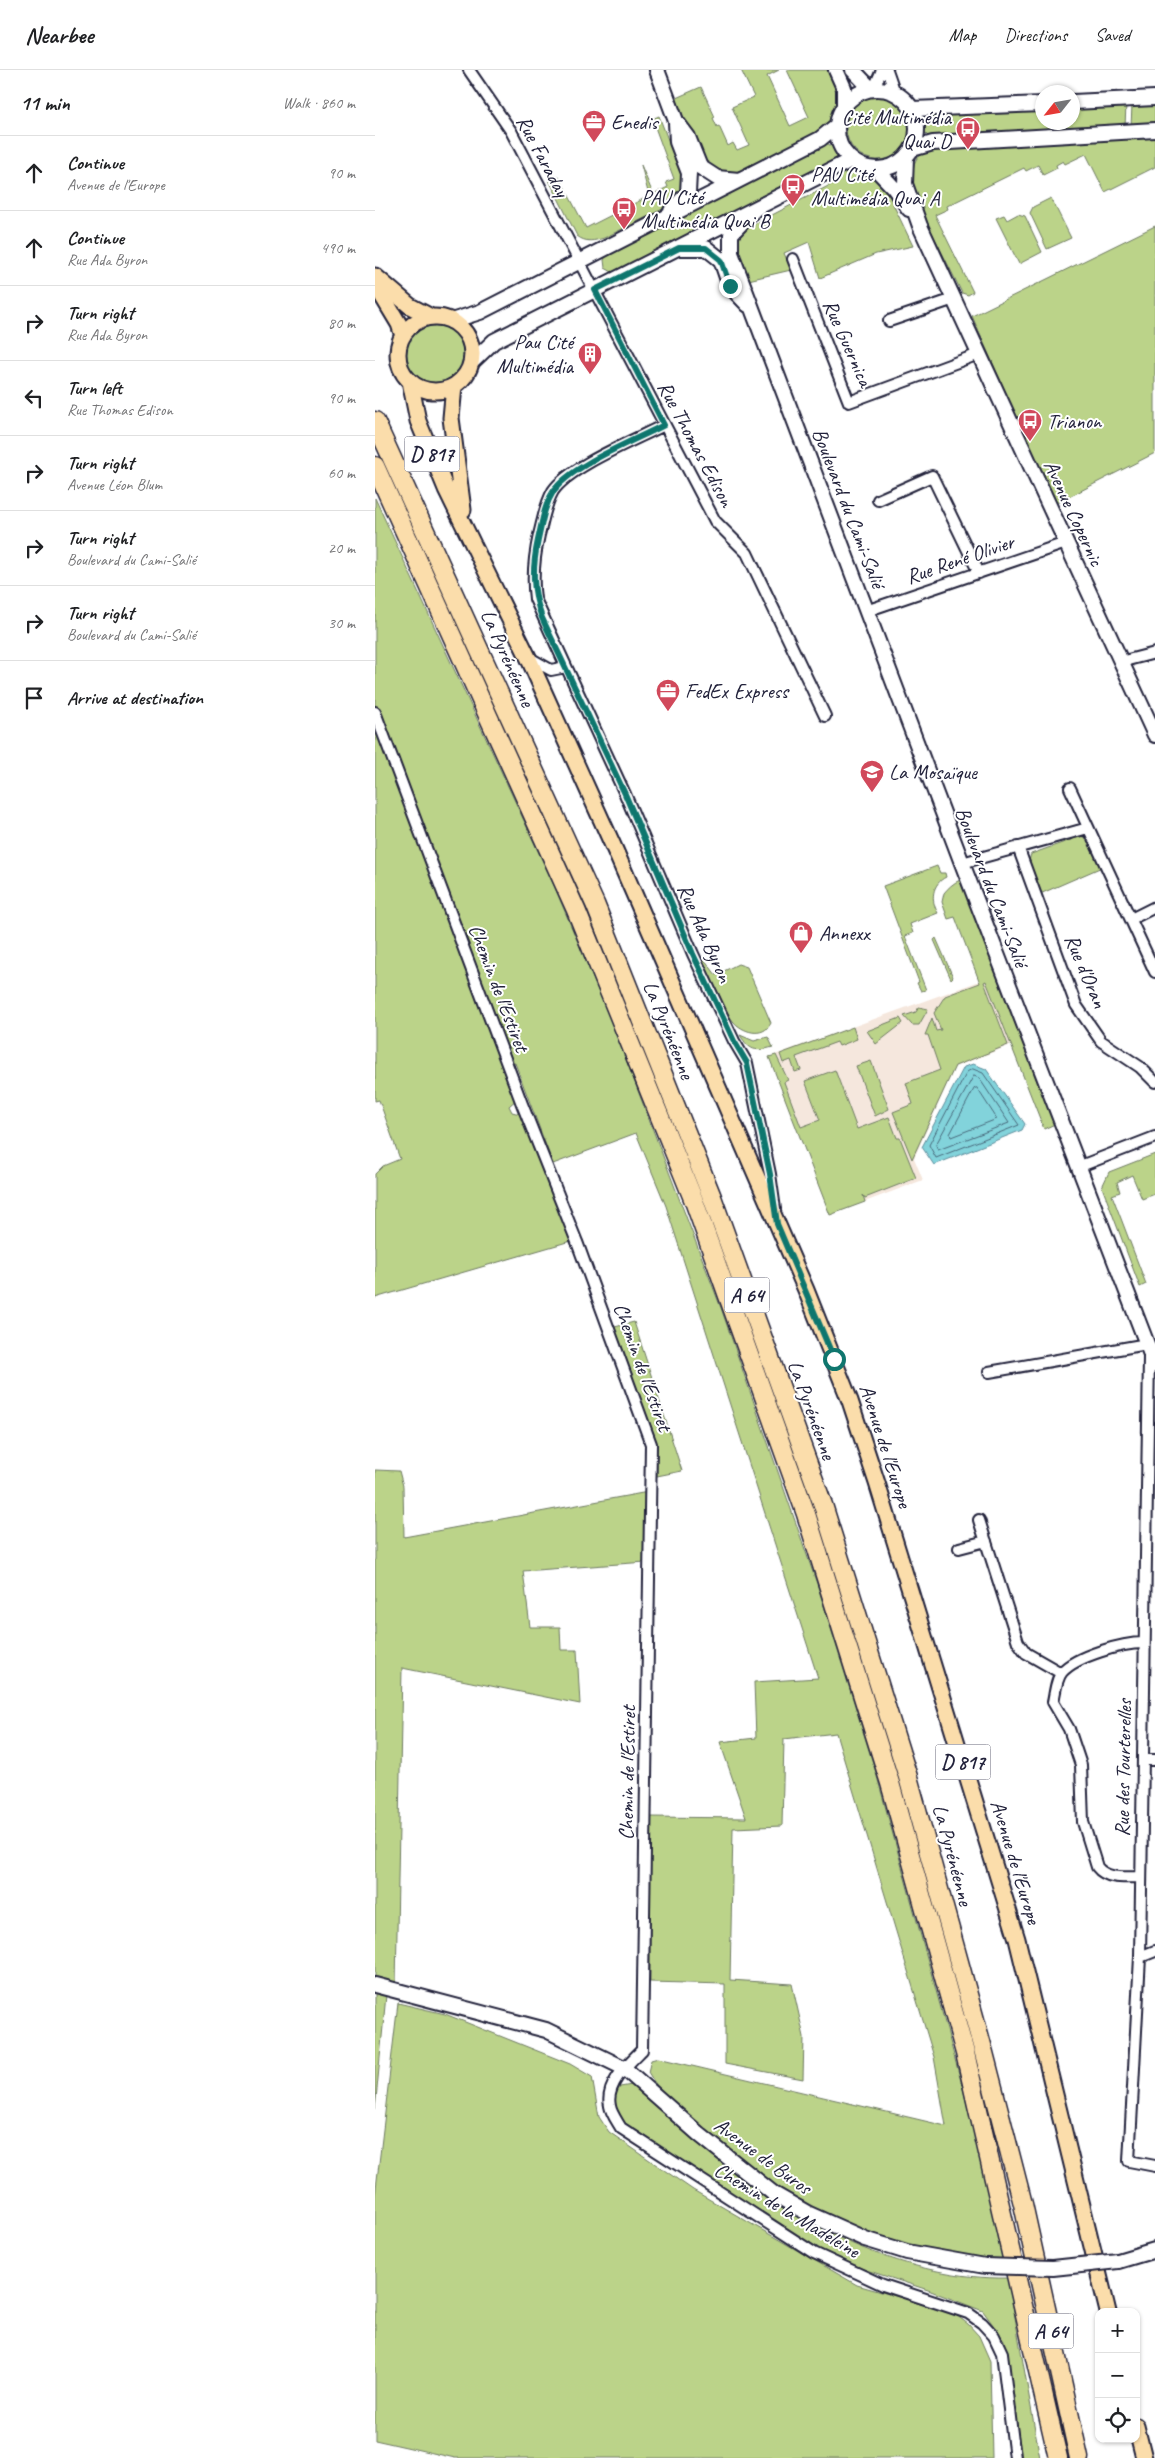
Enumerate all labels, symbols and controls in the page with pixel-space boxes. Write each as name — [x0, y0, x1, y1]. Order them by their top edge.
text: Nearbee — [25, 20, 93, 50]
text: Map — [949, 24, 976, 46]
text: Directions — [1004, 24, 1067, 46]
text: Saved — [1095, 24, 1130, 46]
north arrow — [1035, 85, 1080, 130]
text: 11 min — [20, 90, 70, 116]
text: Walk · 860 m — [283, 93, 355, 113]
place label: Cité Multimédia Quai D — [842, 104, 953, 154]
office icon: Enedis — [581, 109, 607, 143]
place label: Enedis — [611, 109, 660, 135]
street label: Rue Faraday — [511, 111, 576, 203]
bus stop icon: Cité Multimédia Quai D — [955, 116, 981, 150]
text: Continue — [67, 151, 124, 175]
icon: ahead — [20, 159, 48, 187]
place label: PAU Cité Multimédia Quai A — [811, 161, 941, 211]
text: 90 m — [328, 163, 355, 183]
bus stop icon: PAU Cité Multimédia Quai A — [780, 173, 806, 207]
text: Avenue de l'Europe — [67, 175, 165, 195]
place label: PAU Cité Multimédia Quai B — [641, 184, 772, 234]
bus stop icon: PAU Cité Multimédia Quai B — [611, 196, 637, 230]
text: Continue — [67, 226, 124, 250]
icon: ahead — [20, 234, 48, 262]
text: 490 m — [321, 238, 355, 258]
text: Rue Ada Byron — [67, 250, 147, 270]
route end — [719, 275, 742, 298]
street label: Rue Guernica — [817, 295, 880, 393]
text: Turn right — [67, 301, 134, 325]
icon: right — [20, 309, 48, 337]
text: 80 m — [328, 313, 355, 333]
text: Rue Ada Byron — [67, 325, 147, 345]
place label: Pau Cité Multimédia — [496, 329, 576, 379]
building icon: Pau Cité Multimédia — [577, 341, 603, 375]
text: Turn left — [67, 376, 122, 400]
street label: Rue Thomas Edison — [652, 377, 741, 513]
icon: left — [20, 384, 48, 412]
text: 90 m — [328, 388, 355, 408]
text: Rue Thomas Edison — [67, 400, 173, 420]
bus stop icon: Trianon — [1017, 408, 1043, 442]
place label: Trianon — [1047, 408, 1103, 434]
street label: Boulevard du Cami-Salié — [807, 424, 893, 595]
road number: D 817 — [405, 436, 459, 472]
text: Turn right — [67, 451, 134, 475]
street label: Avenue Copernic — [1038, 456, 1110, 571]
icon: right — [20, 459, 48, 487]
text: 60 m — [328, 463, 355, 483]
text: Avenue Léon Blum — [67, 475, 162, 495]
text: Turn right — [67, 526, 134, 550]
street label: Rue René Olivier — [903, 528, 1019, 590]
icon: right — [20, 534, 48, 562]
text: 20 m — [328, 538, 355, 558]
text: Boulevard du Cami-Salié — [67, 550, 196, 570]
text: Turn right — [67, 601, 134, 625]
street label: La Pyrénéenne — [475, 605, 541, 712]
icon: right — [20, 609, 48, 637]
text: 30 m — [328, 613, 355, 633]
text: Boulevard du Cami-Salié — [67, 625, 196, 645]
office icon: FedEx Express — [655, 678, 681, 712]
place label: FedEx Express — [685, 678, 790, 704]
icon: arrive — [20, 684, 48, 712]
text: Arrive at destination — [67, 686, 203, 710]
school or university icon: La Mosaïque — [859, 759, 885, 793]
place label: La Mosaïque — [889, 759, 978, 785]
street label: Boulevard du Cami-Salié — [950, 803, 1036, 974]
street label: Rue Ada Byron — [672, 880, 739, 987]
shop icon: Annexx — [788, 920, 814, 954]
place label: Annexx — [819, 920, 871, 946]
street label: Chemin de l'Estiret — [463, 921, 536, 1057]
street label: Rue d'Oran — [1059, 930, 1113, 1012]
street label: La Pyrénéenne — [638, 977, 701, 1084]
road number: A 64 — [725, 1278, 769, 1312]
street label: Chemin de l'Estiret — [608, 1299, 679, 1437]
route start — [823, 1348, 846, 1371]
street label: La Pyrénéenne — [782, 1357, 842, 1464]
street label: Avenue de l'Europe — [854, 1381, 919, 1512]
street label: Rue des Tourterelles — [1109, 1697, 1137, 1837]
street label: Chemin de l'Estiret — [613, 1704, 641, 1840]
road number: D 817 — [935, 1744, 991, 1780]
street label: Avenue de l'Europe — [985, 1797, 1048, 1928]
street label: La Pyrénéenne — [927, 1802, 979, 1909]
street label: Avenue de Buros — [709, 2112, 818, 2201]
street label: Chemin de la Madeleine — [710, 2156, 865, 2264]
map controls — [1095, 2308, 1140, 2443]
button: + — [1095, 2308, 1140, 2353]
road number: A 64 — [1029, 2314, 1073, 2348]
button: − — [1095, 2353, 1140, 2398]
button: locate — [1095, 2398, 1140, 2443]

